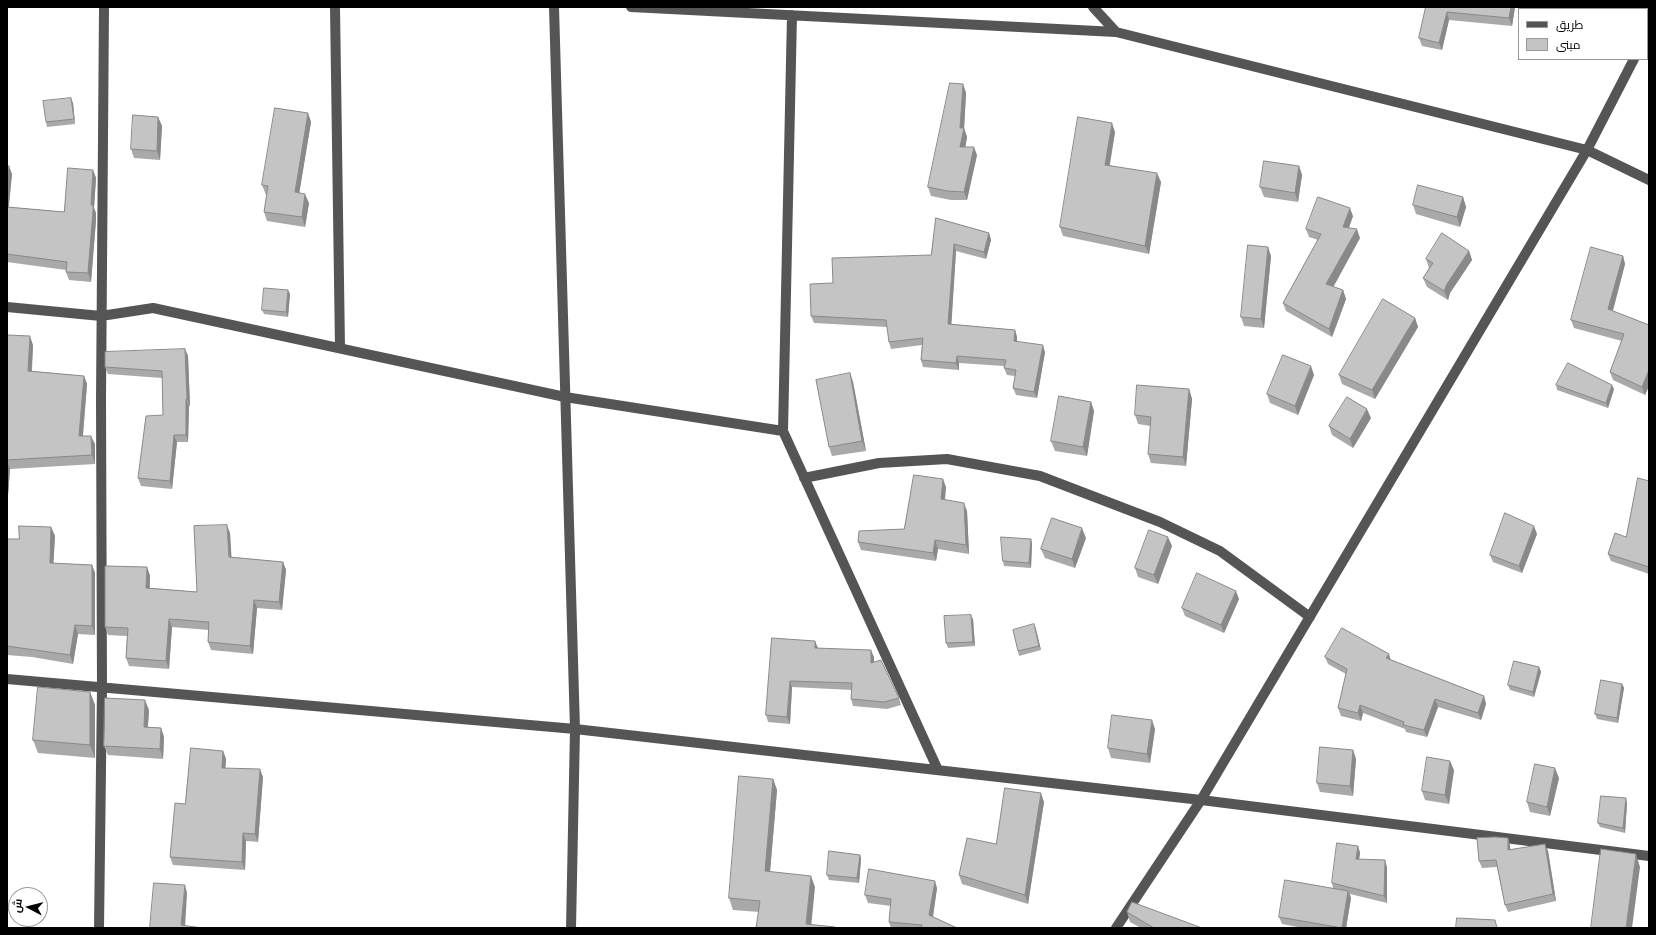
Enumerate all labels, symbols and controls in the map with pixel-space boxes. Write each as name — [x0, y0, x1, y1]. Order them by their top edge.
legend — [1518, 8, 1648, 60]
text: طريق — [1556, 17, 1583, 31]
text: مبنى — [1556, 37, 1581, 51]
north arrow — [8, 887, 48, 927]
text: ش — [9, 898, 24, 913]

